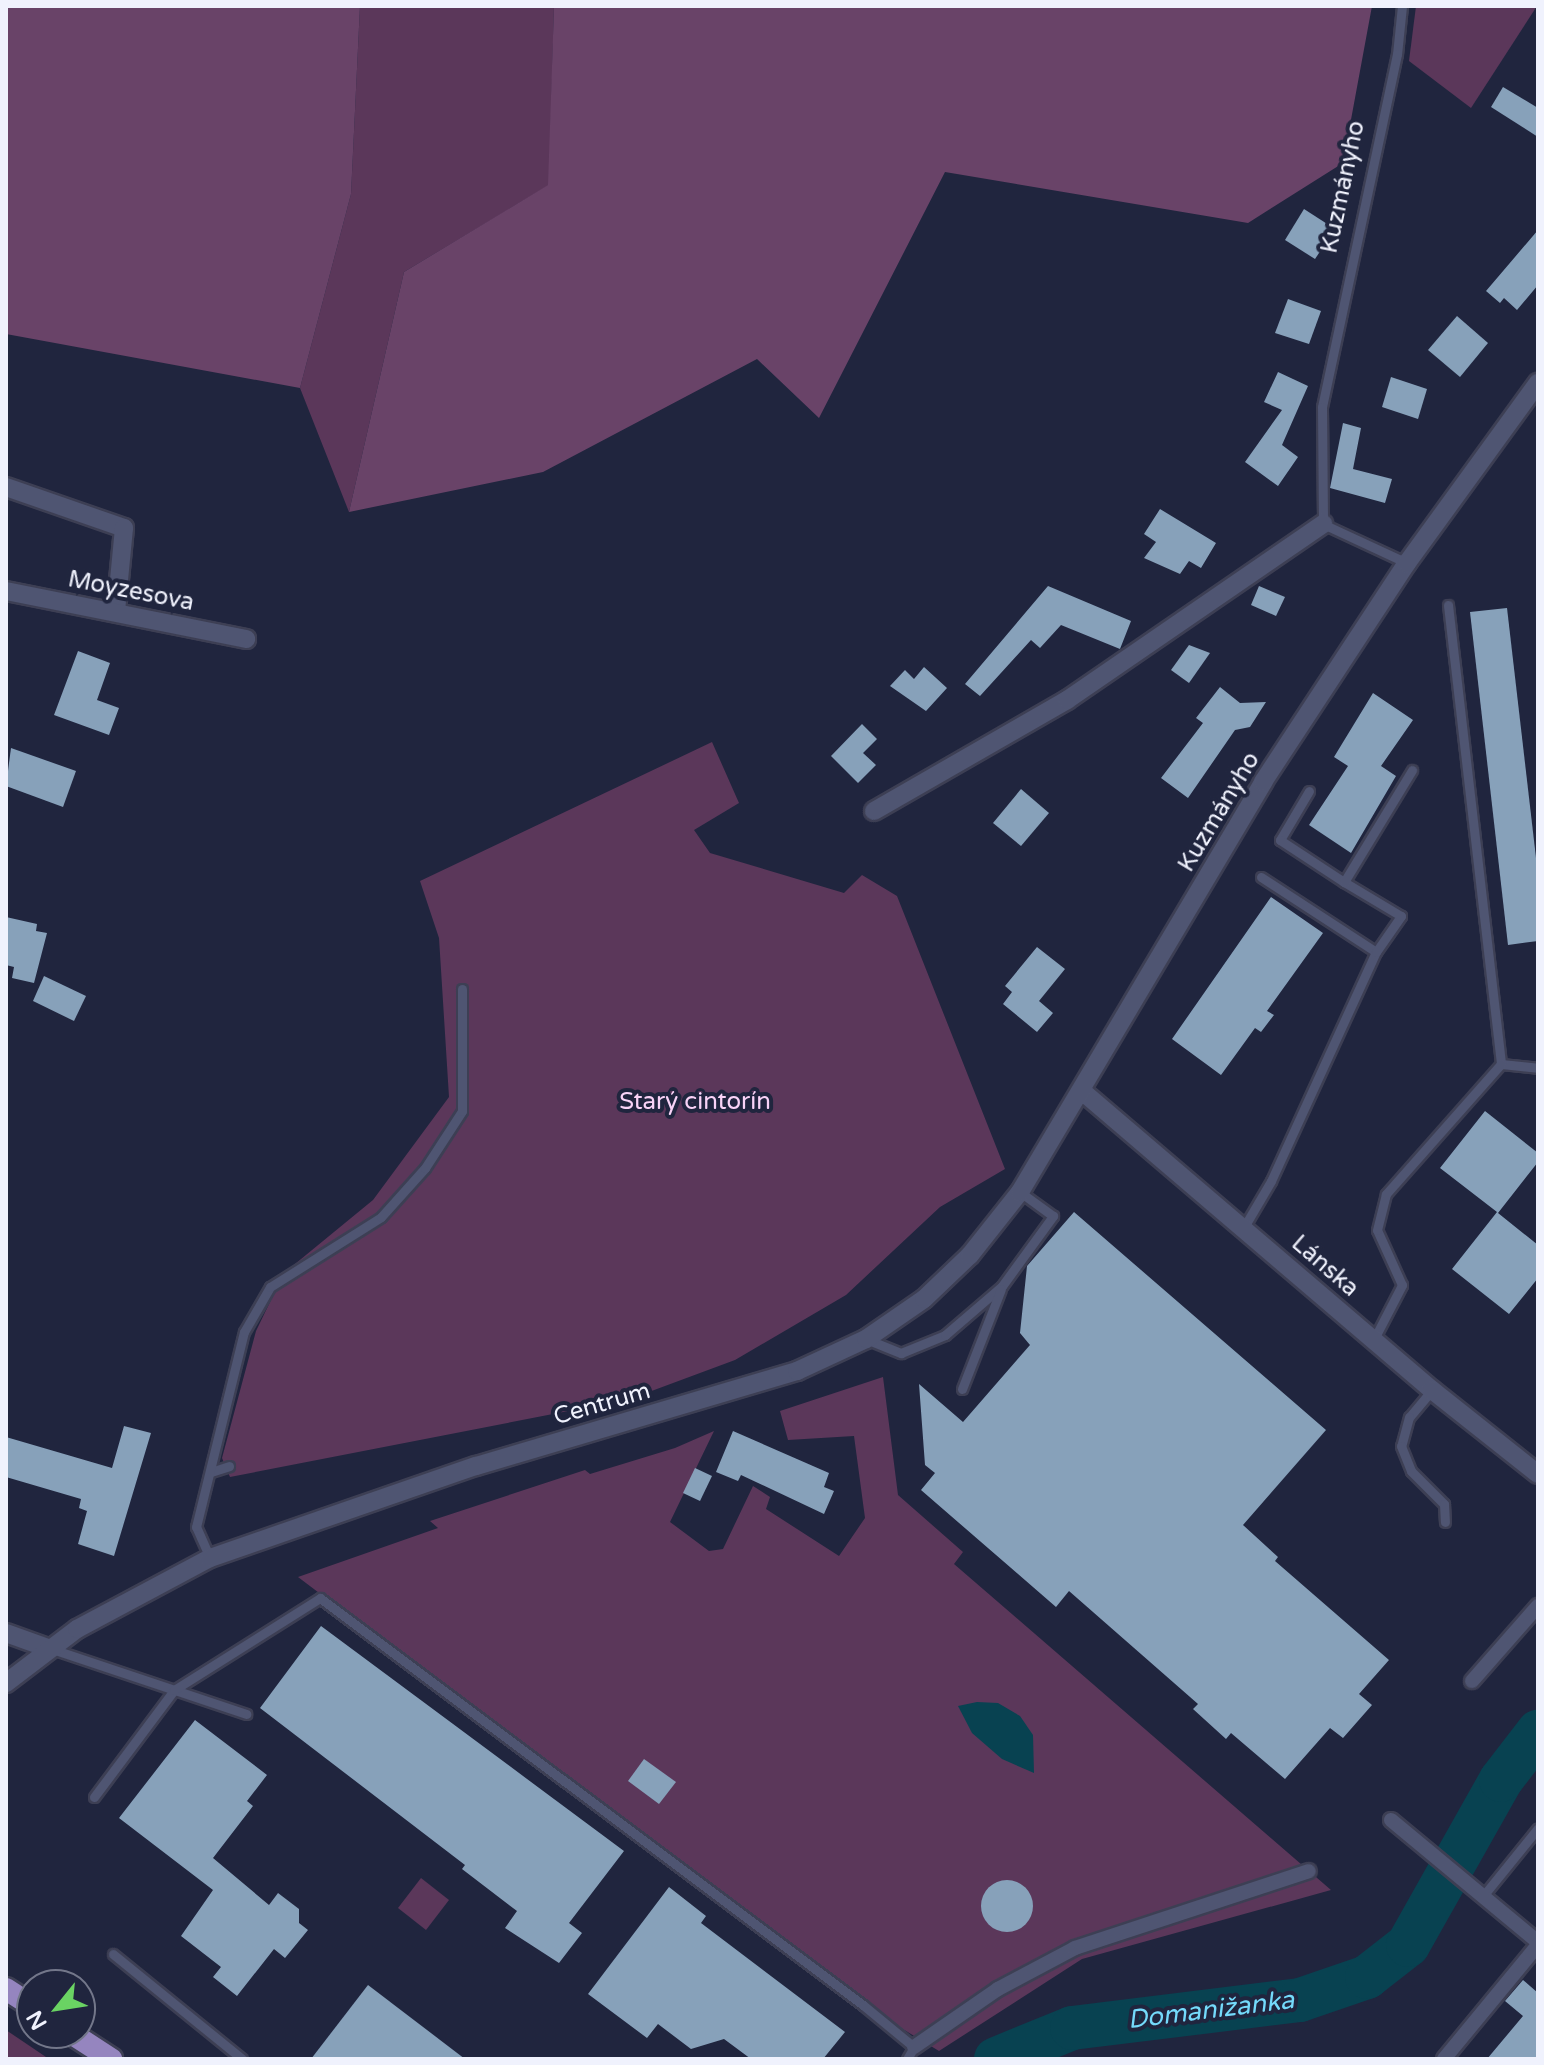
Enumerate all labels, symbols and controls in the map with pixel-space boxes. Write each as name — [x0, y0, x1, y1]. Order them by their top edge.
street label: Kuzmányho — [1315, 118, 1371, 256]
street label: Moyzesova — [66, 565, 196, 617]
street label: Kuzmányho — [1172, 747, 1266, 877]
park label: Starý cintorín — [619, 1088, 771, 1116]
street label: Lánska — [1285, 1229, 1365, 1303]
street label: Centrum — [550, 1376, 654, 1432]
north arrow — [16, 1969, 96, 2049]
water label: Domanižanka — [1126, 1984, 1296, 2036]
text: N — [21, 2006, 53, 2034]

